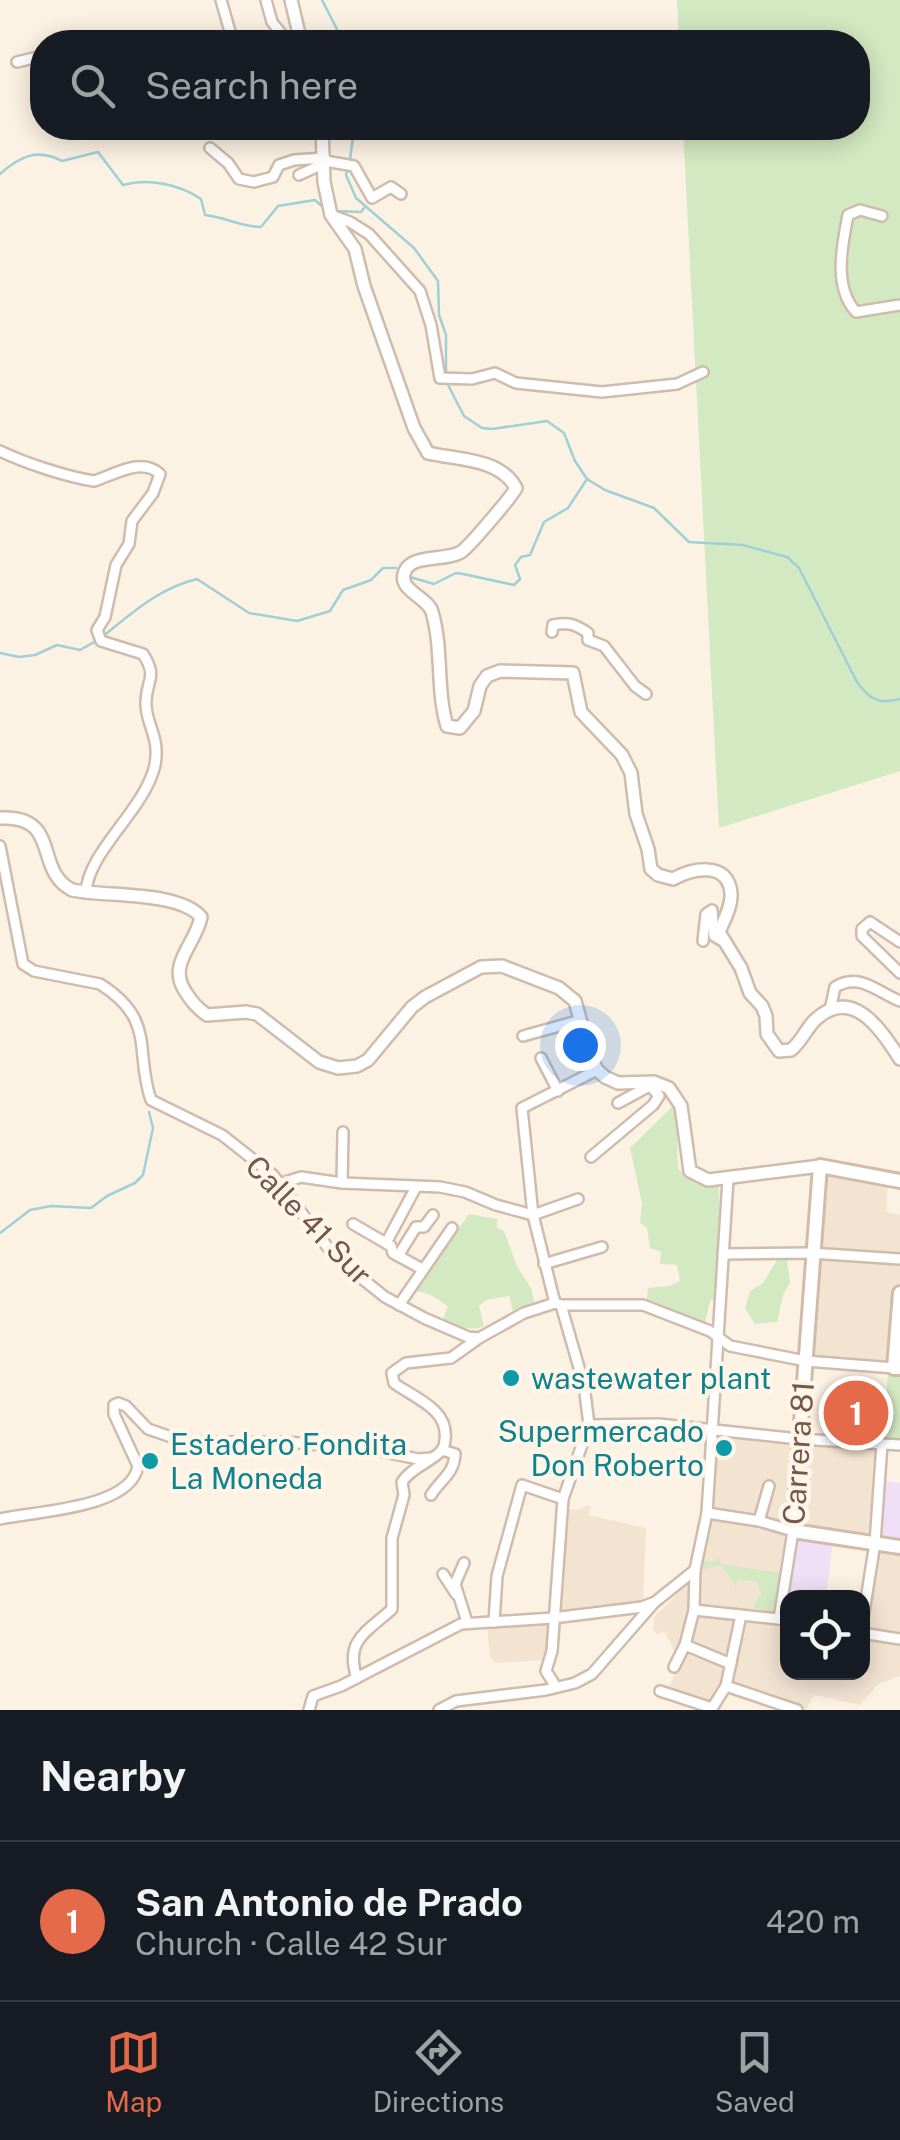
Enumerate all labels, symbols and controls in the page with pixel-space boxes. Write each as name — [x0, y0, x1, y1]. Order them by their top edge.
search box — [30, 30, 870, 140]
icon: search — [65, 58, 120, 113]
text: Search here — [145, 63, 358, 108]
your location — [555, 1020, 606, 1071]
street label: Calle 41 Sur — [238, 1148, 380, 1292]
place label: wastewater plant — [531, 1360, 771, 1396]
marker: wastewater plant — [500, 1367, 522, 1389]
pin: 1 — [824, 1376, 888, 1450]
street label: Carrera 81 — [775, 1380, 821, 1526]
place label: Supermercado Don Roberto — [498, 1413, 704, 1483]
place label: Estadero Fondita La Moneda — [170, 1426, 407, 1496]
marker: Supermercado Don Roberto — [713, 1437, 735, 1459]
marker: Estadero Fondita La Moneda — [139, 1450, 161, 1472]
map controls — [780, 1590, 870, 1680]
button: locate — [780, 1590, 870, 1680]
text: Nearby — [40, 1751, 186, 1800]
text: San Antonio de Prado — [135, 1880, 523, 1925]
text: 1 — [66, 1903, 79, 1940]
text: 420 m — [766, 1903, 860, 1940]
text: Church · Calle 42 Sur — [135, 1925, 448, 1962]
tab: Map — [105, 2025, 162, 2118]
tab: Directions — [373, 2025, 504, 2118]
tab: Saved — [715, 2025, 795, 2118]

